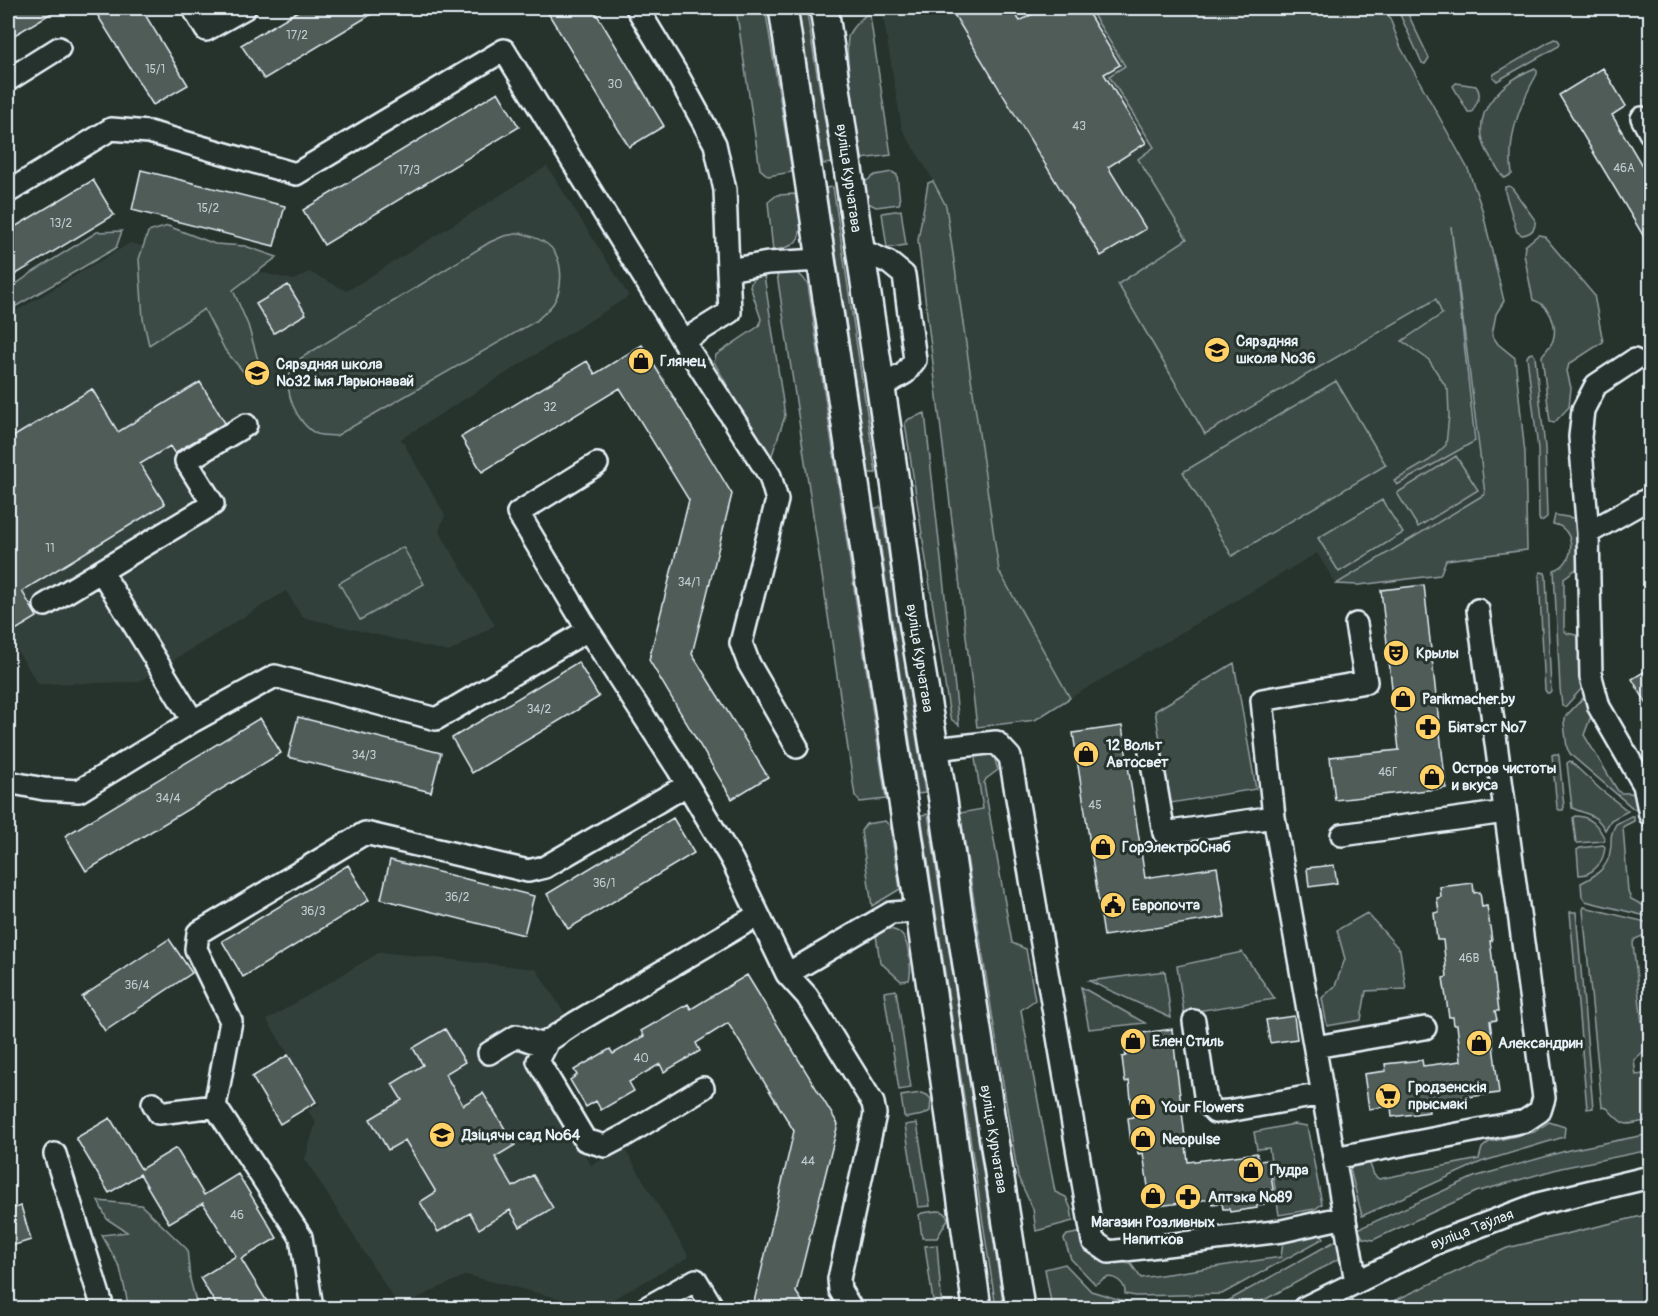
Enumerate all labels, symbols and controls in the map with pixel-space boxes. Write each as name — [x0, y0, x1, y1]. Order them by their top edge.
house number: 17/2 — [286, 28, 308, 43]
house number: 15/1 — [145, 62, 165, 77]
house number: 30 — [608, 77, 622, 92]
house number: 43 — [1072, 119, 1086, 134]
street label: вуліца Курчатава — [831, 123, 866, 234]
house number: 46А — [1613, 161, 1635, 176]
house number: 17/3 — [398, 163, 420, 178]
house number: 15/2 — [197, 201, 219, 216]
house number: 13/2 — [50, 216, 72, 231]
place label: Сярэдняя школа №36 — [1236, 332, 1316, 368]
school or university icon: Сярэдняя школа №36 — [1202, 335, 1232, 365]
shop icon: Глянец — [626, 346, 656, 376]
place label: Глянец — [660, 352, 707, 371]
place label: Сярэдняя школа №32 імя Ларыонавай — [276, 355, 414, 391]
school or university icon: Сярэдняя школа №32 імя Ларыонавай — [242, 358, 272, 388]
house number: 32 — [543, 400, 557, 415]
house number: 11 — [45, 541, 55, 556]
house number: 34/1 — [678, 575, 700, 590]
street label: вуліца Курчатава — [902, 603, 937, 714]
theatre icon: Крылы — [1381, 638, 1411, 668]
place label: Крылы — [1416, 644, 1459, 663]
shop icon: Parikmacher.by — [1388, 684, 1418, 714]
place label: Parikmacher.by — [1422, 690, 1515, 709]
house number: 34/2 — [527, 702, 552, 717]
pharmacy icon: Біятэст №7 — [1413, 712, 1443, 742]
place label: Біятэст №7 — [1448, 718, 1527, 737]
place label: 12 Вольт Автосвет — [1106, 736, 1169, 772]
shop icon: 12 Вольт Автосвет — [1071, 739, 1101, 769]
house number: 34/3 — [352, 748, 377, 763]
place label: Остров чистоты и вкуса — [1451, 759, 1557, 795]
shop icon: Остров чистоты и вкуса — [1417, 762, 1447, 792]
house number: 46Г — [1378, 765, 1398, 780]
house number: 34/4 — [156, 791, 180, 806]
house number: 45 — [1088, 798, 1102, 813]
shop icon: ГорЭлектроСнаб — [1088, 832, 1118, 862]
place label: ГорЭлектроСнаб — [1122, 838, 1231, 857]
house number: 36/1 — [593, 876, 615, 891]
house number: 36/2 — [445, 890, 470, 905]
public building icon: Европочта — [1098, 890, 1128, 920]
place label: Европочта — [1132, 896, 1200, 915]
house number: 36/3 — [301, 904, 326, 919]
house number: 46В — [1459, 951, 1480, 966]
house number: 36/4 — [125, 978, 150, 993]
shop icon: Елен Стиль — [1118, 1026, 1148, 1056]
shop icon: Александрин — [1464, 1028, 1494, 1058]
place label: Елен Стиль — [1152, 1032, 1224, 1051]
place label: Александрин — [1498, 1034, 1584, 1053]
house number: 40 — [633, 1051, 649, 1066]
place label: Гродзенскія прысмакі — [1408, 1078, 1487, 1114]
supermarket icon: Гродзенскія прысмакі — [1373, 1081, 1403, 1111]
street label: вуліца Курчатава — [976, 1084, 1011, 1195]
shop icon: Your Flowers — [1128, 1092, 1158, 1122]
place label: Your Flowers — [1161, 1098, 1244, 1117]
school or university icon: Дзіцячы сад №64 — [427, 1120, 457, 1150]
shop icon: Neopulse — [1128, 1124, 1158, 1154]
place label: Дзіцячы сад №64 — [461, 1126, 581, 1145]
place label: Neopulse — [1162, 1130, 1221, 1149]
house number: 44 — [801, 1154, 815, 1169]
shop icon: Пудра — [1236, 1155, 1266, 1185]
place label: Пудра — [1270, 1161, 1308, 1180]
shop icon: Магазин Розливных Напитков — [1138, 1181, 1168, 1211]
pharmacy icon: Аптэка №89 — [1173, 1182, 1203, 1212]
place label: Аптэка №89 — [1208, 1188, 1293, 1207]
street label: вуліца Таўлая — [1428, 1205, 1517, 1254]
house number: 46 — [230, 1208, 244, 1223]
place label: Магазин Розливных Напитков — [1091, 1213, 1215, 1249]

